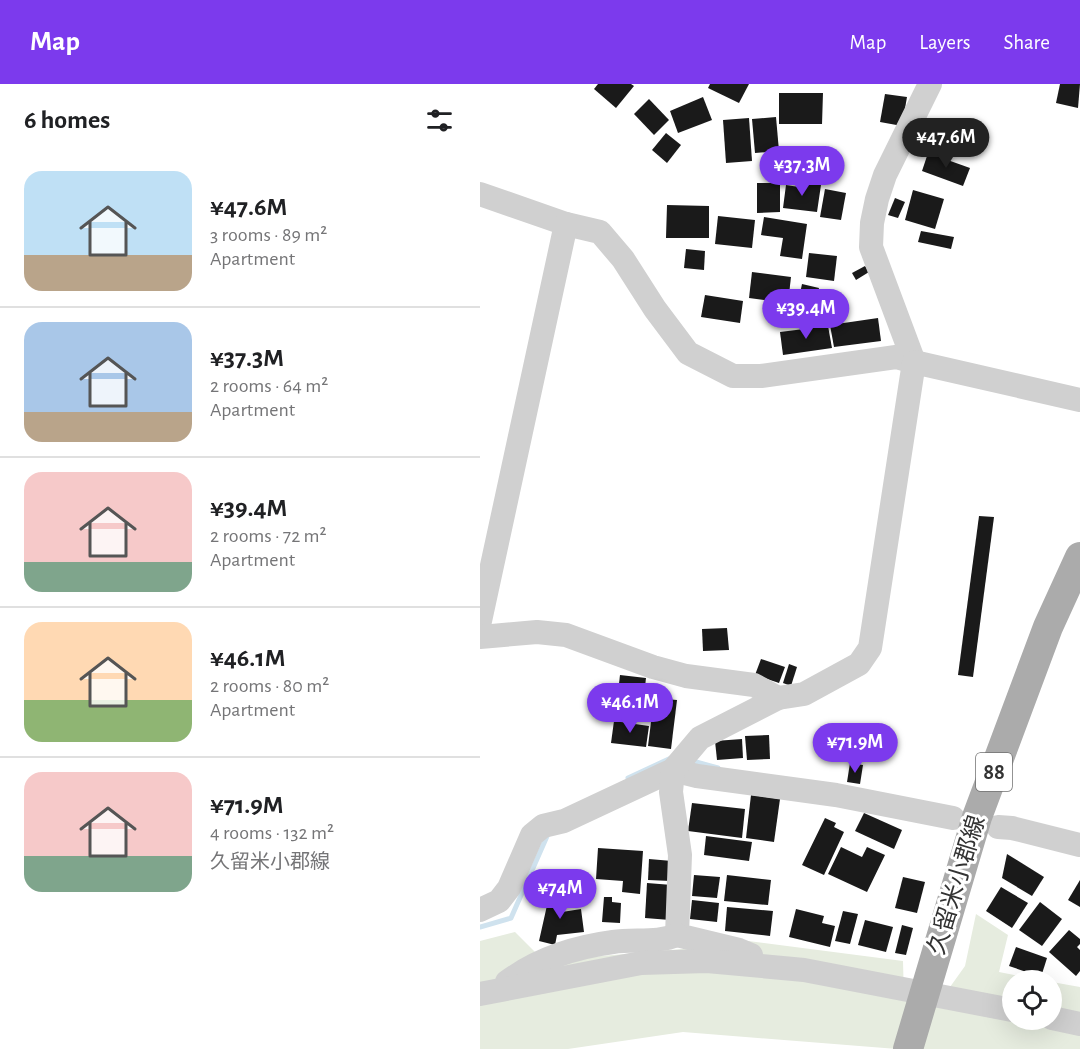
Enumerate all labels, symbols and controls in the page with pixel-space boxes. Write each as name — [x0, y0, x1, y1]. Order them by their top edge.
text: Map — [30, 28, 80, 56]
text: Map — [850, 32, 886, 53]
text: Layers — [919, 32, 970, 53]
text: Share — [1003, 32, 1050, 53]
icon: filters — [423, 104, 456, 137]
text: 6 homes — [24, 107, 110, 133]
pin: ¥47.6M — [897, 118, 995, 169]
text: ¥47.6M — [916, 127, 976, 147]
pin: ¥37.3M — [753, 146, 851, 197]
text: ¥37.3M — [774, 155, 830, 175]
text: ¥47.6M — [210, 194, 287, 220]
icon: home — [72, 195, 144, 267]
text: 3 rooms · 89 m² — [210, 225, 327, 245]
text: Apartment — [210, 249, 295, 269]
pin: ¥39.4M — [757, 289, 855, 340]
text: ¥39.4M — [776, 298, 836, 318]
text: ¥37.3M — [210, 345, 284, 371]
icon: home — [72, 346, 144, 418]
text: 2 rooms · 64 m² — [210, 376, 328, 396]
text: Apartment — [210, 400, 295, 420]
text: ¥39.4M — [210, 495, 287, 521]
icon: home — [72, 496, 144, 568]
text: 2 rooms · 72 m² — [210, 526, 327, 546]
text: Apartment — [210, 550, 295, 570]
text: ¥46.1M — [210, 645, 285, 671]
icon: home — [72, 646, 144, 718]
text: 2 rooms · 80 m² — [210, 676, 329, 696]
pin: ¥46.1M — [581, 683, 679, 734]
text: ¥46.1M — [601, 692, 659, 712]
text: Apartment — [210, 700, 295, 720]
pin: ¥71.9M — [806, 723, 904, 774]
text: ¥71.9M — [827, 732, 883, 752]
road number: 88 — [976, 753, 1012, 791]
text: ¥71.9M — [210, 792, 284, 818]
icon: home — [72, 796, 144, 868]
street label: 久留米小郡線 — [923, 812, 990, 957]
text: 4 rooms · 132 m² — [210, 823, 334, 843]
text: 久留米小郡線 — [210, 852, 330, 872]
pin: ¥74M — [524, 869, 596, 920]
text: ¥74M — [537, 878, 583, 898]
map controls — [1002, 970, 1062, 1030]
button: locate — [1002, 970, 1062, 1030]

